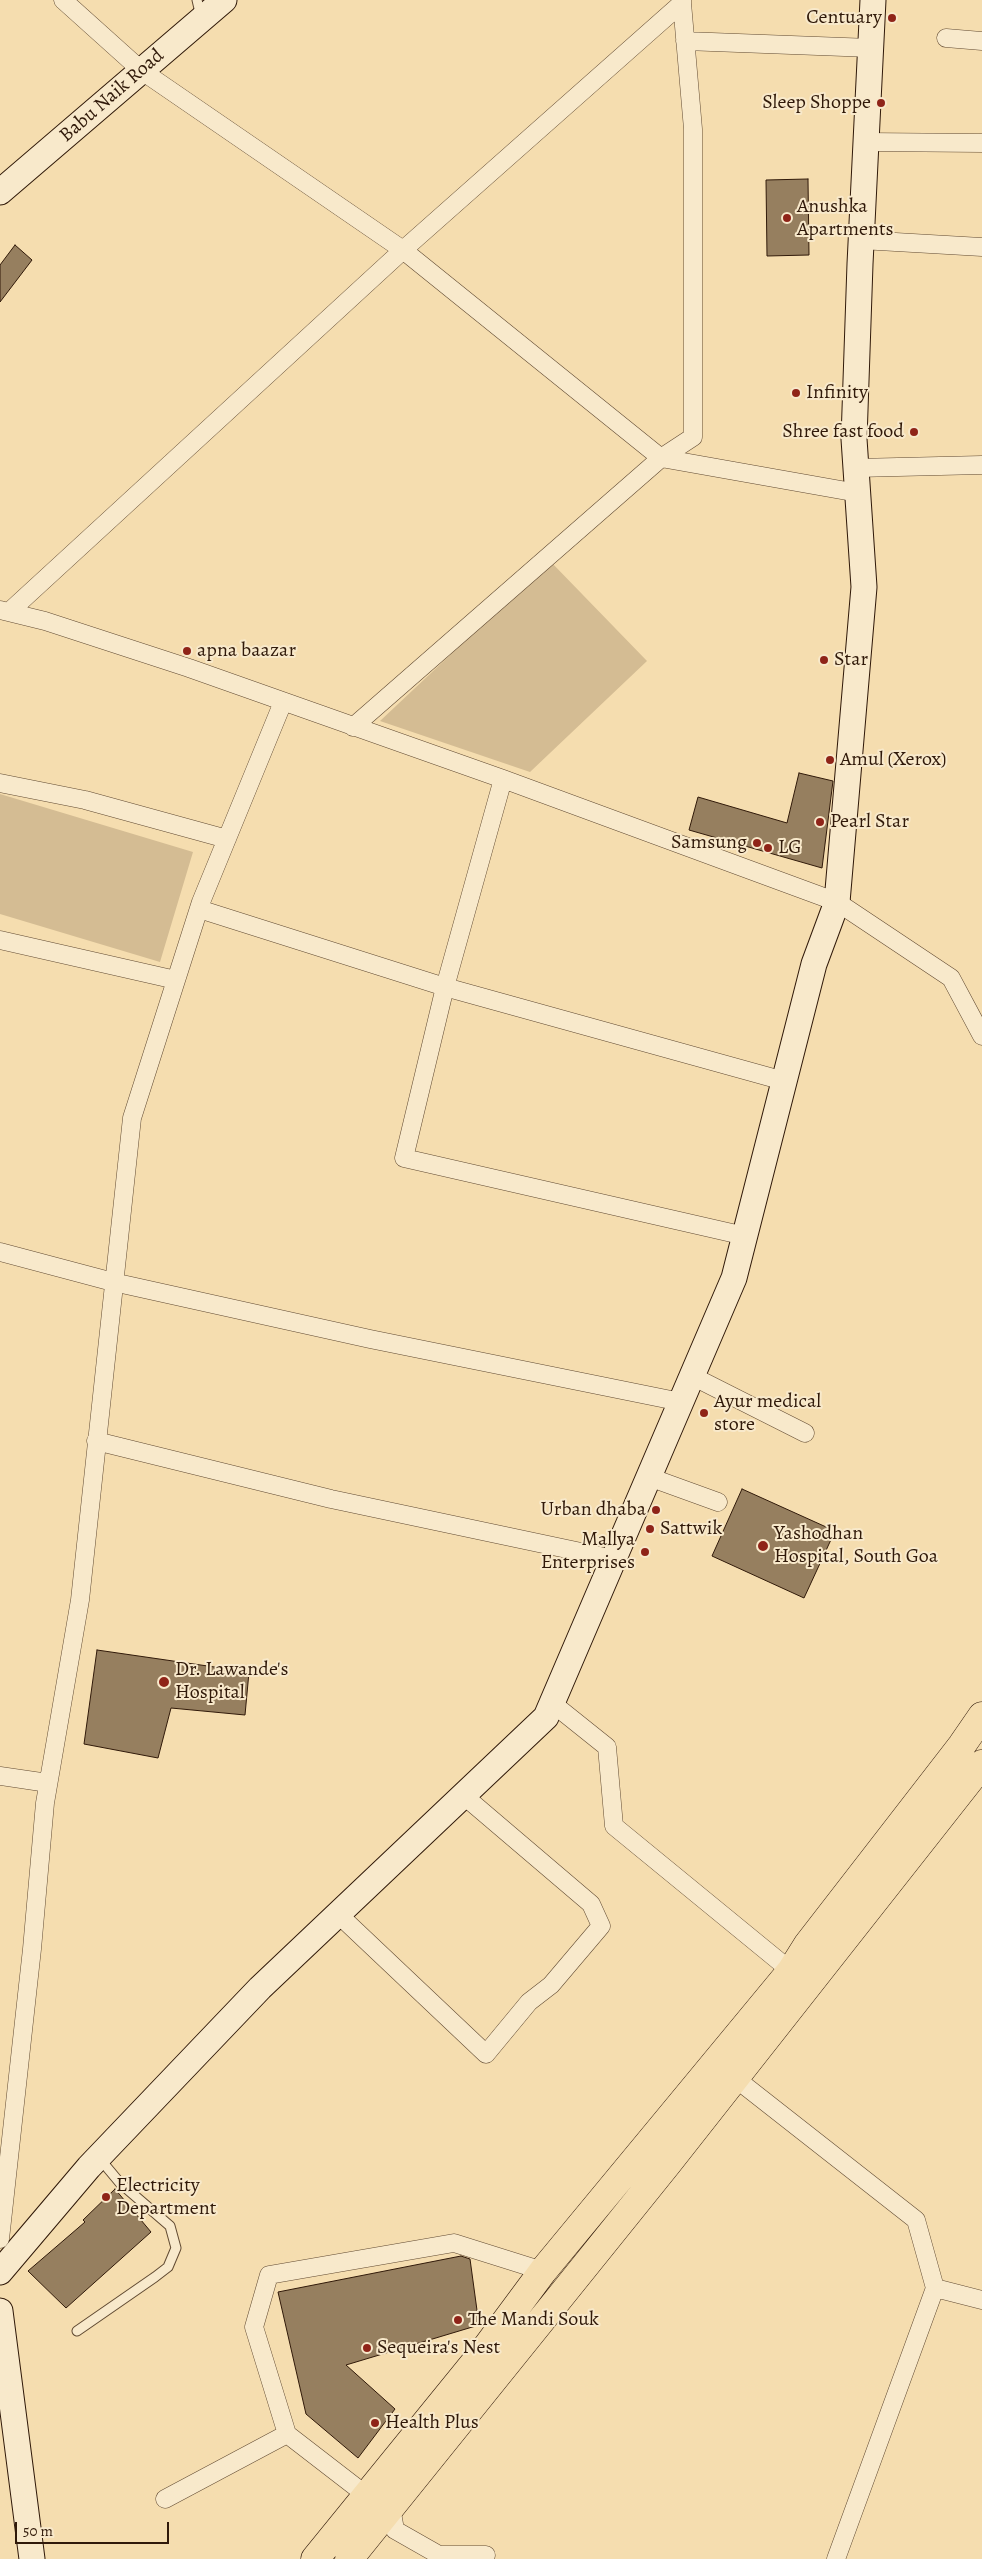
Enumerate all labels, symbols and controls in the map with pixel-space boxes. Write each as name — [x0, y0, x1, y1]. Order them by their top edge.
place label: Centuary — [806, 6, 882, 30]
marker: Centuary — [886, 12, 898, 24]
street label: Babu Naik Road — [55, 44, 169, 148]
place label: Sleep Shoppe — [762, 91, 871, 115]
marker: Sleep Shoppe — [875, 97, 887, 109]
place label: Anushka Apartments — [797, 195, 894, 242]
marker: Anushka Apartments — [781, 212, 793, 224]
place label: Infinity — [806, 381, 868, 405]
marker: Infinity — [790, 387, 802, 399]
place label: Shree fast food — [782, 420, 904, 444]
marker: Shree fast food — [908, 426, 920, 438]
place label: apna baazar — [197, 639, 296, 663]
marker: apna baazar — [181, 645, 193, 657]
place label: Star — [834, 648, 868, 672]
marker: Star — [818, 654, 830, 666]
place label: Amul (Xerox) — [840, 748, 947, 772]
marker: Amul (Xerox) — [824, 754, 836, 766]
place label: Pearl Star — [830, 810, 909, 834]
marker: Pearl Star — [814, 816, 826, 828]
place label: Samsung — [671, 831, 747, 855]
place label: LG — [778, 836, 801, 860]
marker: Samsung — [751, 837, 763, 849]
marker: LG — [762, 842, 774, 854]
place label: Ayur medical store — [714, 1390, 821, 1437]
marker: Ayur medical store — [698, 1407, 710, 1419]
place label: Urban dhaba — [541, 1498, 646, 1522]
marker: Urban dhaba — [650, 1504, 662, 1516]
place label: Sattwik — [660, 1517, 722, 1541]
place label: Yashodhan Hospital, South Goa — [774, 1522, 938, 1569]
marker: Sattwik — [644, 1523, 656, 1535]
place label: Mallya Enterprises — [541, 1528, 635, 1575]
marker: Yashodhan Hospital, South Goa — [756, 1539, 770, 1553]
marker: Mallya Enterprises — [639, 1546, 651, 1558]
place label: Dr. Lawande's Hospital — [175, 1658, 289, 1705]
marker: Dr. Lawande's Hospital — [157, 1675, 171, 1689]
place label: Electricity Department — [116, 2174, 216, 2221]
marker: Electricity Department — [100, 2191, 112, 2203]
place label: The Mandi Souk — [468, 2308, 599, 2332]
marker: The Mandi Souk — [452, 2314, 464, 2326]
place label: Sequeira's Nest — [377, 2336, 500, 2360]
marker: Sequeira's Nest — [361, 2342, 373, 2354]
place label: Health Plus — [385, 2411, 479, 2435]
marker: Health Plus — [369, 2417, 381, 2429]
scale bar — [18, 2512, 171, 2544]
text: 50 m — [23, 2521, 53, 2541]

